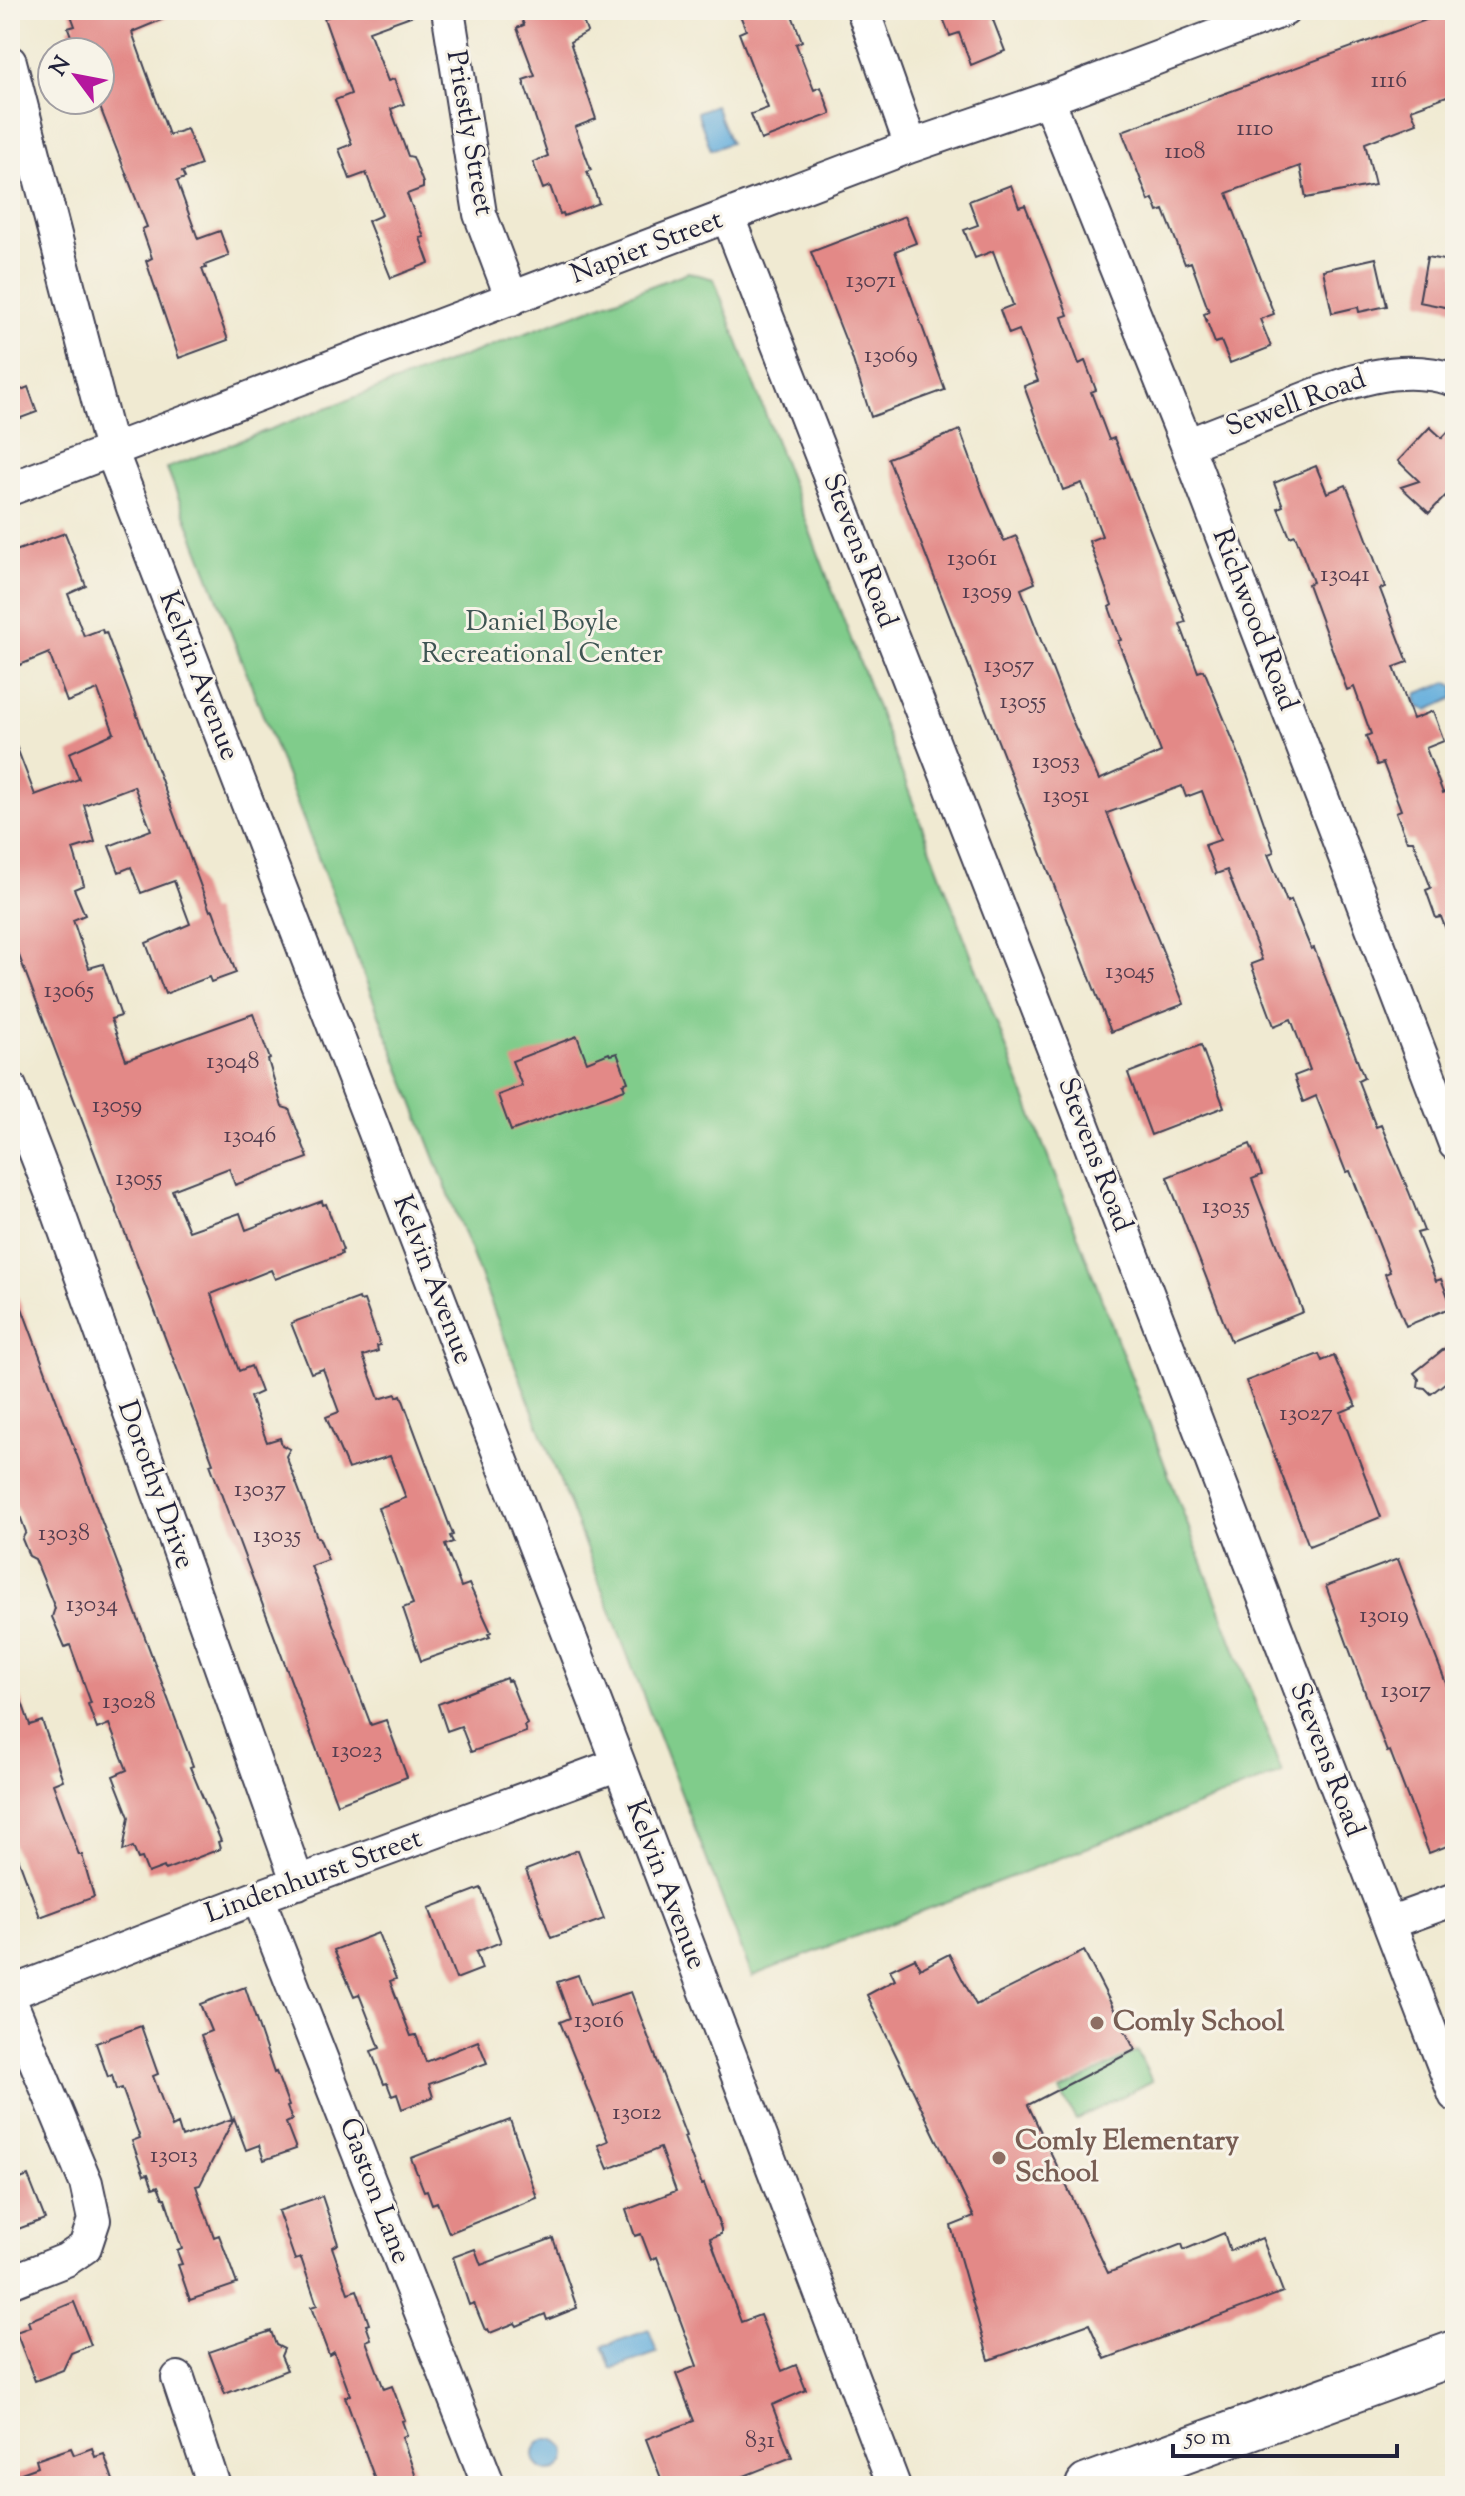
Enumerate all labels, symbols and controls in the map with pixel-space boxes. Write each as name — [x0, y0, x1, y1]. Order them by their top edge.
north arrow — [36, 36, 116, 116]
street label: Priestly Street — [435, 47, 503, 219]
text: N — [43, 51, 80, 83]
house number: 1116 — [1371, 64, 1407, 98]
house number: 1110 — [1237, 112, 1273, 146]
house number: 1108 — [1165, 135, 1205, 169]
street label: Napier Street — [565, 201, 729, 295]
house number: 13071 — [846, 264, 896, 298]
house number: 13069 — [864, 339, 918, 373]
street label: Sewell Road — [1220, 360, 1372, 448]
street label: Stevens Road — [811, 468, 907, 634]
street label: Richwood Road — [1201, 523, 1307, 717]
house number: 13061 — [947, 542, 997, 576]
house number: 13041 — [1320, 558, 1370, 592]
house number: 13059 — [962, 575, 1012, 609]
street label: Kelvin Avenue — [147, 586, 249, 766]
park label: Daniel Boyle Recreational Center — [421, 603, 663, 675]
house number: 13057 — [984, 649, 1034, 683]
house number: 13055 — [1000, 685, 1046, 719]
house number: 13053 — [1032, 745, 1080, 779]
house number: 13051 — [1043, 779, 1089, 813]
house number: 13045 — [1105, 955, 1155, 989]
house number: 13065 — [44, 974, 94, 1008]
house number: 13048 — [206, 1045, 260, 1079]
street label: Stevens Road — [1046, 1072, 1142, 1238]
house number: 13059 — [92, 1089, 142, 1123]
house number: 13046 — [224, 1119, 276, 1153]
house number: 13055 — [116, 1162, 162, 1196]
street label: Kelvin Avenue — [381, 1190, 483, 1370]
house number: 13035 — [1202, 1190, 1250, 1224]
street label: Dorothy Drive — [106, 1395, 204, 1575]
house number: 13027 — [1279, 1397, 1333, 1431]
house number: 13037 — [234, 1473, 286, 1507]
house number: 13038 — [38, 1517, 90, 1551]
house number: 13035 — [253, 1519, 301, 1553]
house number: 13034 — [66, 1588, 118, 1622]
house number: 13019 — [1359, 1599, 1409, 1633]
house number: 13017 — [1381, 1674, 1431, 1708]
street label: Stevens Road — [1278, 1677, 1374, 1843]
house number: 13028 — [102, 1685, 156, 1719]
house number: 13023 — [331, 1734, 383, 1768]
street label: Kelvin Avenue — [614, 1795, 716, 1975]
street label: Lindenhurst Street — [200, 1819, 428, 1935]
place label: Comly School — [1113, 2003, 1285, 2043]
house number: 13016 — [574, 2004, 624, 2038]
marker: Comly School — [1088, 2014, 1106, 2032]
house number: 13012 — [612, 2096, 662, 2130]
street label: Gaston Lane — [328, 2112, 420, 2270]
place label: Comly Elementary School — [1015, 2122, 1239, 2194]
house number: 13013 — [150, 2139, 198, 2173]
marker: Comly Elementary School — [990, 2149, 1008, 2167]
scale bar — [1173, 2408, 1397, 2458]
text: 50 m — [1183, 2421, 1231, 2455]
house number: 831 — [745, 2424, 775, 2458]

